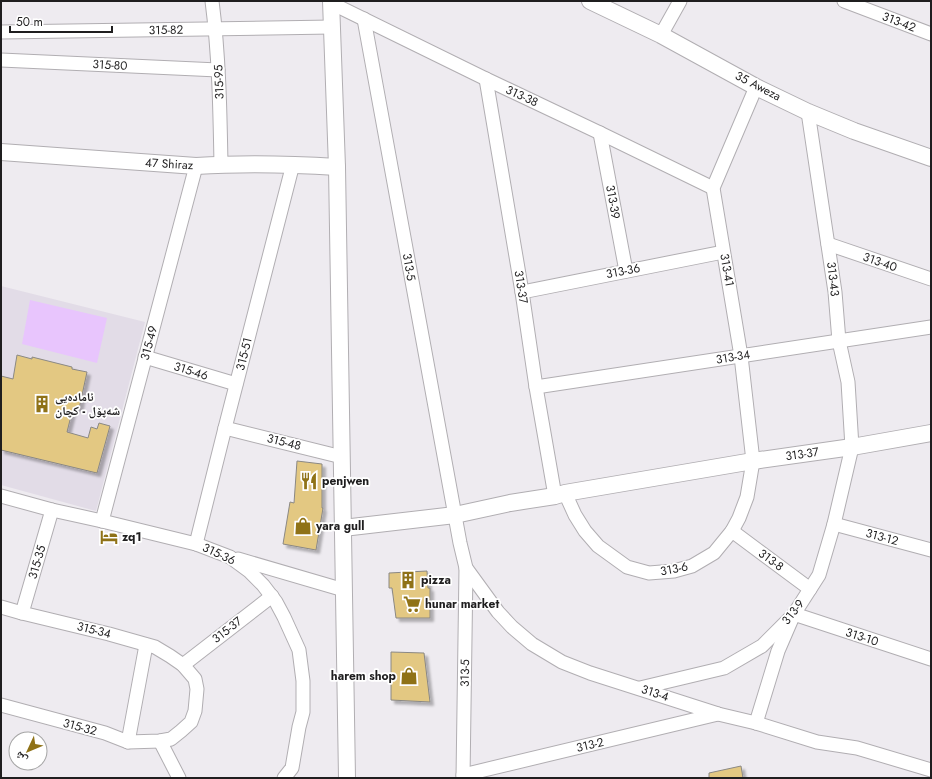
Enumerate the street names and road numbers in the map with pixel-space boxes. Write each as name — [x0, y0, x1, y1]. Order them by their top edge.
street label: 313-42 — [880, 7, 919, 37]
street label: 315-82 — [149, 21, 184, 39]
street label: 315-80 — [92, 55, 128, 75]
street label: 315-95 — [209, 64, 229, 100]
street label: 35 Aweza — [732, 67, 784, 105]
street label: 313-38 — [503, 81, 541, 111]
street label: 47 Shiraz — [144, 154, 194, 174]
street label: 313-39 — [601, 183, 625, 221]
street label: 313-40 — [860, 248, 900, 276]
street label: 313-5 — [398, 252, 420, 282]
street label: 313-41 — [715, 252, 739, 288]
street label: 313-36 — [604, 259, 642, 283]
street label: 313-43 — [822, 261, 844, 298]
street label: 313-37 — [509, 269, 533, 306]
street label: 315-49 — [136, 324, 162, 362]
street label: 315-51 — [231, 336, 257, 372]
street label: 313-34 — [715, 345, 751, 369]
street label: 315-46 — [172, 357, 211, 385]
street label: 315-48 — [265, 429, 303, 455]
street label: 313-37 — [784, 443, 821, 465]
street label: 313-12 — [864, 524, 901, 550]
street label: 315-36 — [199, 539, 239, 570]
street label: 315-35 — [24, 543, 50, 581]
street label: 313-8 — [755, 545, 787, 575]
street label: 313-6 — [659, 557, 690, 581]
street label: 313-9 — [777, 595, 809, 629]
street label: 315-37 — [208, 612, 246, 648]
street label: 315-34 — [75, 617, 113, 643]
street label: 313-10 — [843, 623, 881, 651]
street label: 313-5 — [456, 659, 474, 687]
street label: 313-4 — [639, 680, 671, 706]
street label: 315-32 — [61, 714, 99, 740]
street label: 313-2 — [574, 733, 606, 757]

